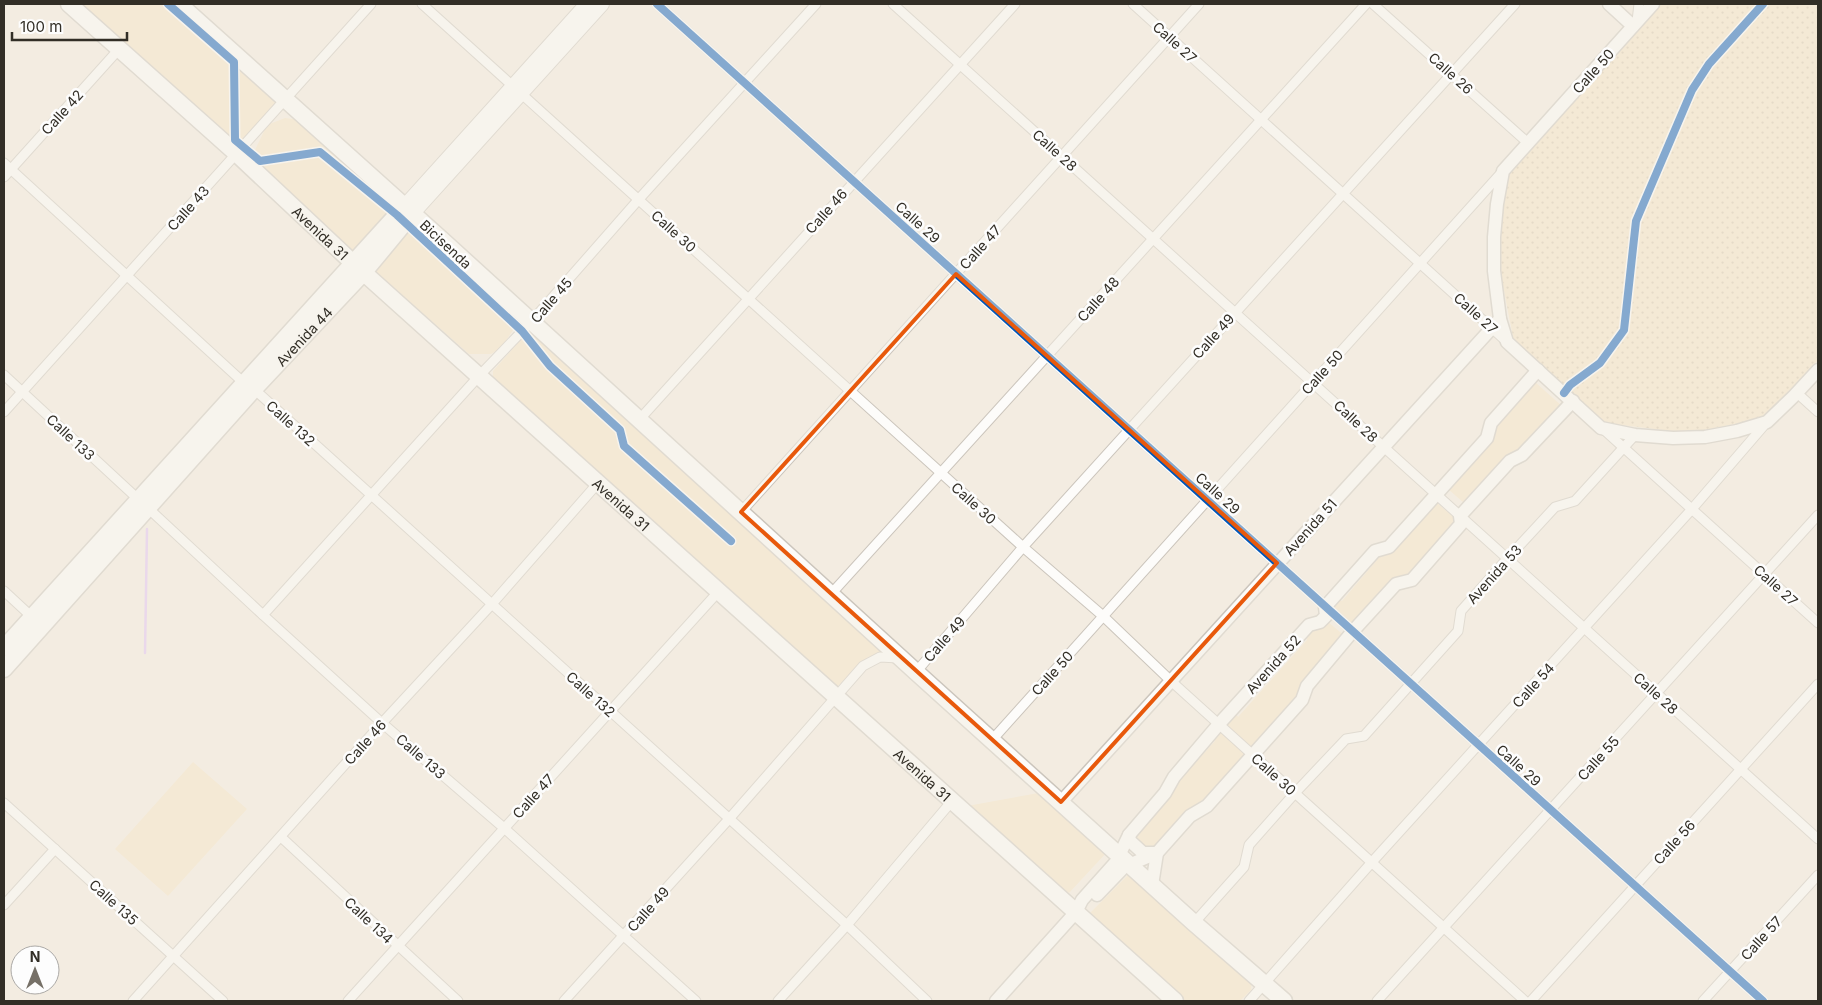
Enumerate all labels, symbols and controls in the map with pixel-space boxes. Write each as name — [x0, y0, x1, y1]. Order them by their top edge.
scale bar — [12, 10, 128, 42]
text: 100 m — [20, 17, 62, 36]
street label: Calle 27 — [1149, 18, 1201, 66]
street label: Calle 50 — [1569, 45, 1617, 97]
street label: Calle 26 — [1425, 49, 1477, 97]
street label: Calle 42 — [37, 86, 87, 138]
street label: Calle 28 — [1029, 126, 1081, 174]
street label: Calle 43 — [163, 182, 213, 234]
street label: Calle 46 — [801, 185, 851, 237]
street label: Calle 29 — [892, 198, 944, 246]
street label: Avenida 31 — [289, 202, 352, 263]
street label: Calle 30 — [648, 206, 700, 256]
street label: Bicisenda — [417, 216, 475, 272]
street label: Calle 47 — [956, 221, 1004, 273]
street label: Calle 48 — [1073, 273, 1123, 325]
street label: Calle 45 — [527, 274, 575, 326]
street label: Calle 27 — [1450, 289, 1502, 337]
street label: Avenida 44 — [272, 303, 336, 369]
street label: Calle 49 — [1188, 310, 1238, 362]
street label: Calle 50 — [1298, 346, 1346, 398]
street label: Calle 28 — [1330, 396, 1382, 446]
street label: Calle 132 — [263, 397, 319, 449]
street label: Calle 133 — [43, 410, 99, 464]
street label: Calle 29 — [1192, 469, 1244, 517]
street label: Avenida 31 — [589, 474, 653, 534]
street label: Calle 30 — [948, 478, 1000, 528]
street label: Avenida 51 — [1280, 495, 1340, 559]
street label: Avenida 53 — [1463, 541, 1525, 607]
street label: Calle 27 — [1750, 561, 1802, 609]
street label: Calle 49 — [920, 613, 968, 665]
street label: Avenida 52 — [1242, 631, 1304, 697]
street label: Calle 50 — [1028, 647, 1076, 699]
street label: Calle 54 — [1508, 659, 1558, 711]
street label: Calle 132 — [563, 668, 619, 720]
street label: Calle 28 — [1630, 669, 1682, 717]
street label: Calle 46 — [340, 716, 390, 768]
street label: Calle 133 — [393, 730, 449, 782]
street label: Calle 55 — [1574, 732, 1622, 784]
street label: Calle 29 — [1493, 741, 1545, 789]
street label: Avenida 31 — [891, 744, 955, 804]
street label: Calle 30 — [1248, 749, 1300, 799]
street label: Calle 47 — [509, 770, 557, 822]
street label: Calle 56 — [1650, 816, 1698, 868]
street label: Calle 135 — [86, 876, 142, 928]
street label: Calle 49 — [623, 883, 673, 935]
street label: Calle 134 — [341, 893, 397, 947]
street label: Calle 57 — [1737, 912, 1785, 964]
north arrow — [10, 945, 60, 995]
text: N — [30, 948, 40, 965]

